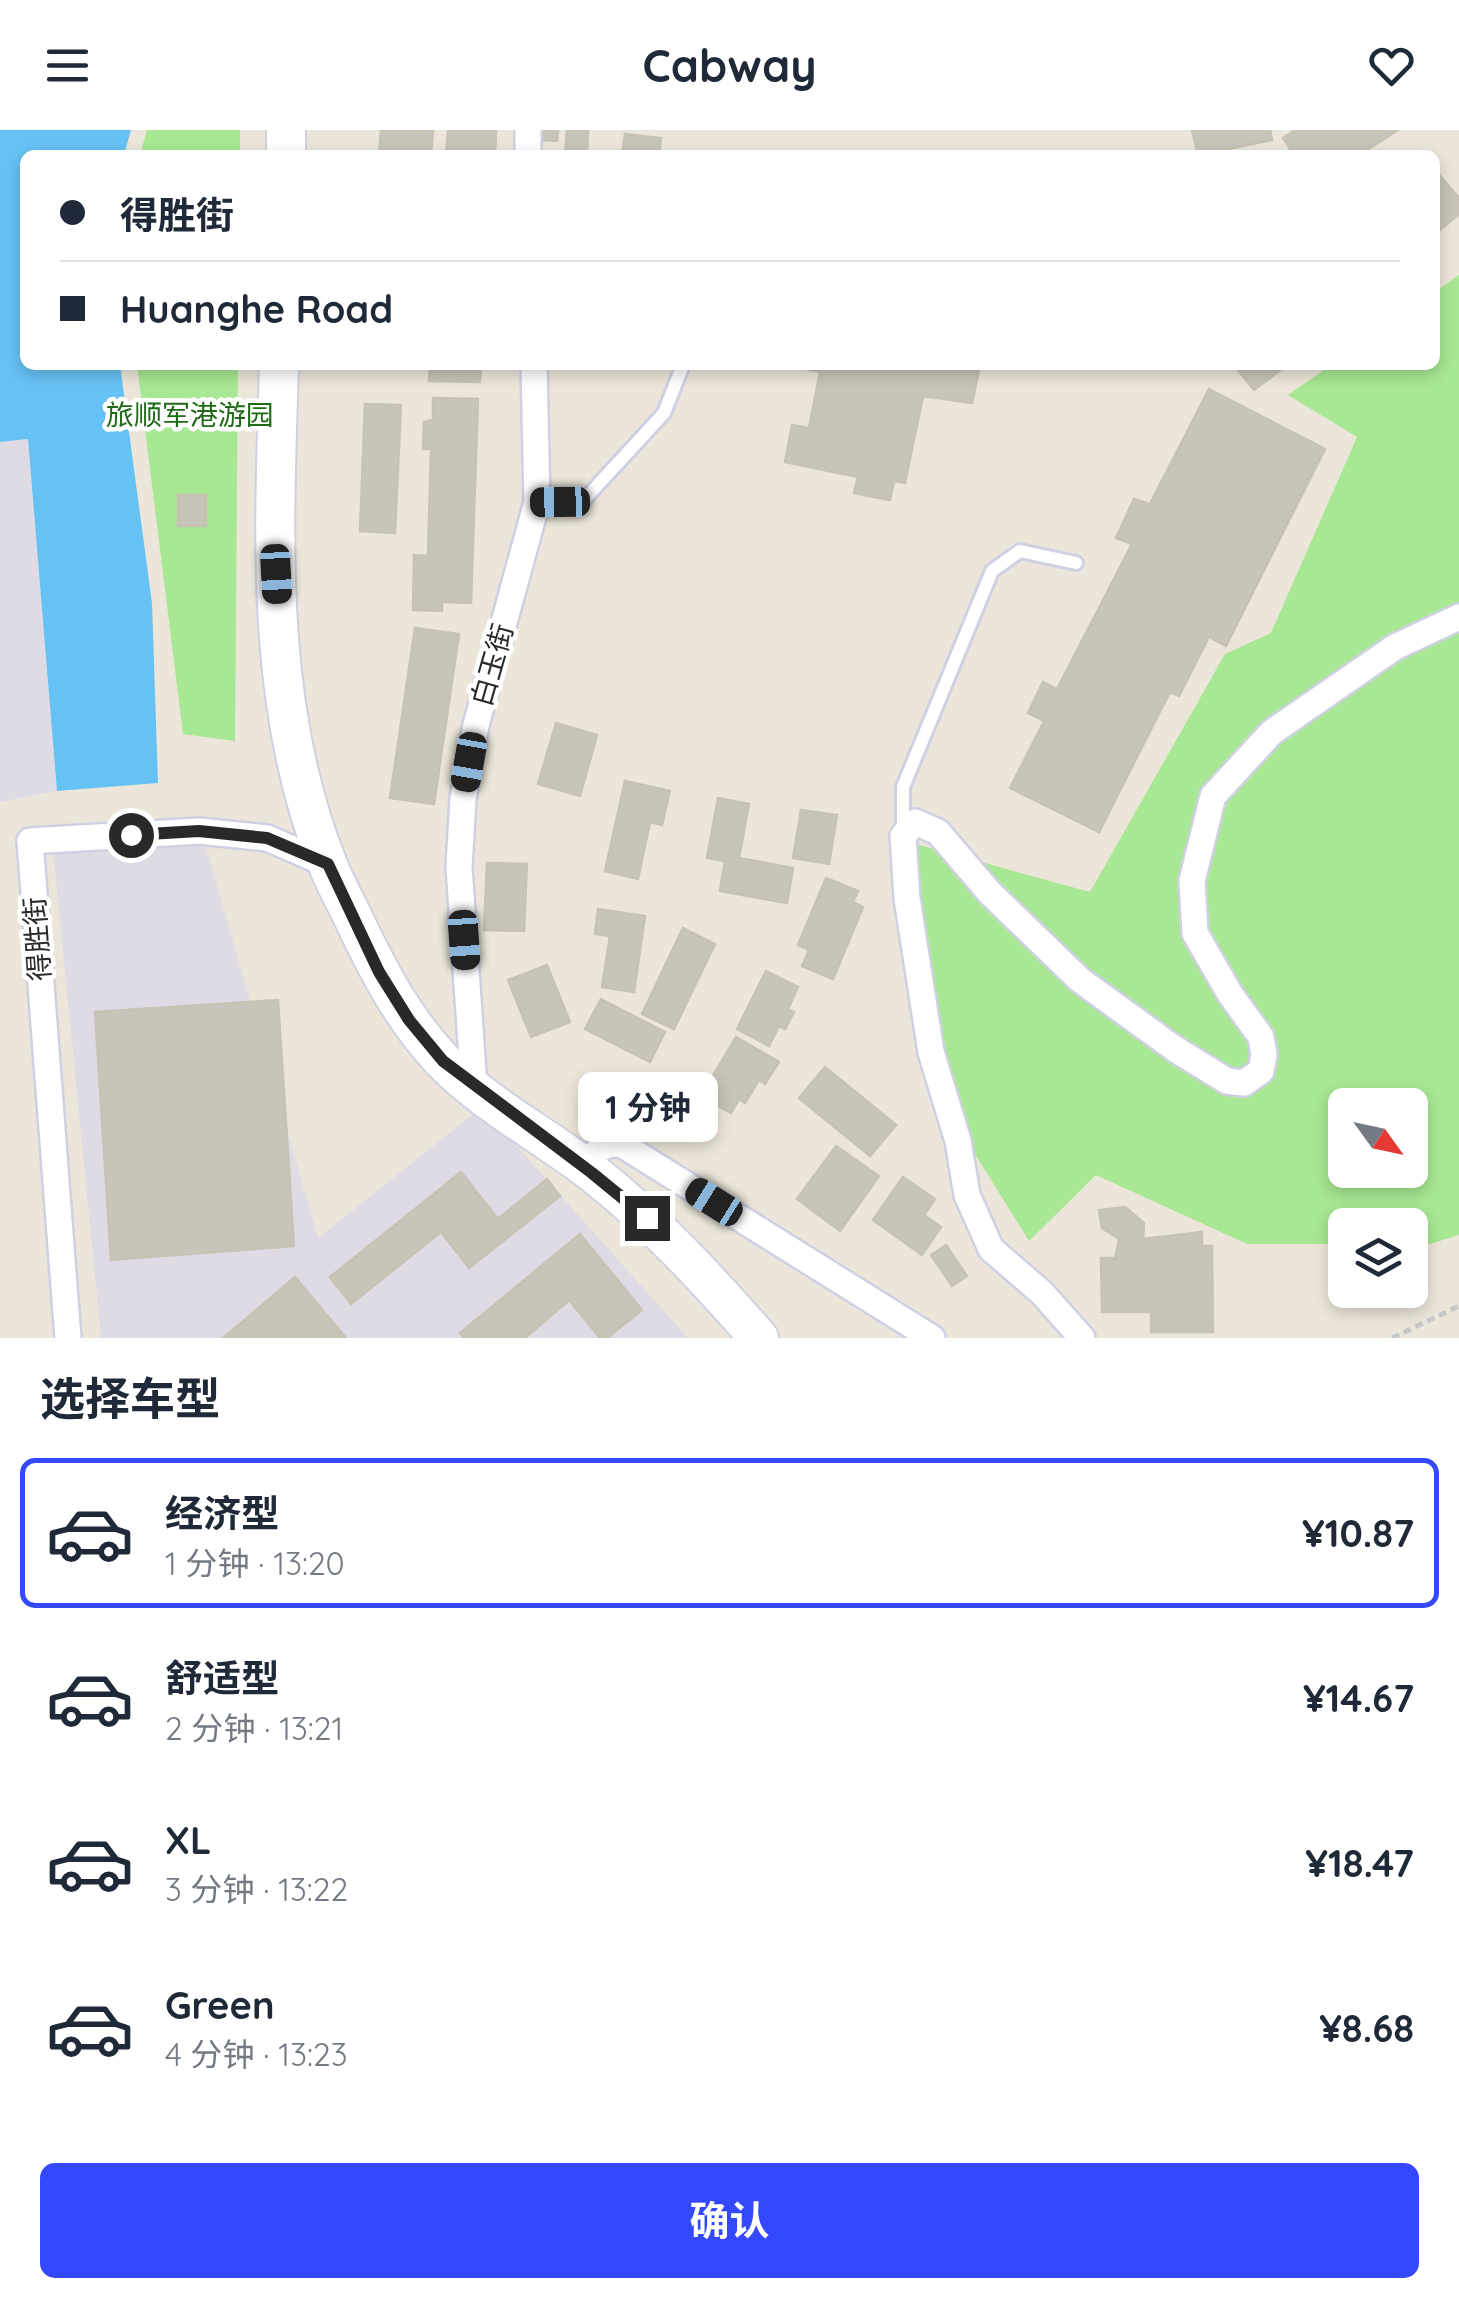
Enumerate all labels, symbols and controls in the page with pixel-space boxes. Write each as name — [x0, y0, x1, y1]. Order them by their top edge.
text: Cabway — [642, 37, 817, 93]
icon: menu — [40, 38, 95, 93]
icon: heart — [1364, 38, 1419, 93]
text: 得胜街 — [120, 191, 234, 239]
text: Huanghe Road — [120, 285, 393, 333]
park label: 旅顺军港游园 — [106, 397, 274, 432]
car — [530, 486, 590, 518]
car — [259, 543, 293, 605]
street label: 白玉街 — [463, 620, 520, 710]
car — [449, 730, 489, 794]
route start — [109, 813, 154, 858]
street label: 得胜街 — [16, 896, 57, 982]
car — [447, 909, 481, 971]
callout: 1 分钟 — [577, 1073, 717, 1143]
text: 1 分钟 — [605, 1087, 691, 1127]
north arrow — [1328, 1088, 1428, 1188]
map controls — [1328, 1088, 1428, 1308]
car — [681, 1173, 747, 1231]
route end — [625, 1196, 670, 1241]
button: layers — [1328, 1208, 1428, 1308]
text: 选择车型 — [40, 1370, 220, 1426]
icon: car — [45, 1488, 135, 1578]
text: 经济型 — [165, 1489, 279, 1537]
text: ¥10.87 — [1302, 1509, 1414, 1557]
text: 1 分钟 · 13:20 — [165, 1543, 345, 1583]
icon: car — [45, 1653, 135, 1743]
text: 舒适型 — [165, 1654, 279, 1702]
text: ¥14.67 — [1303, 1674, 1414, 1722]
text: 2 分钟 · 13:21 — [165, 1708, 343, 1748]
text: XL — [165, 1816, 211, 1864]
icon: car — [45, 1818, 135, 1908]
text: ¥18.47 — [1305, 1839, 1414, 1887]
text: 3 分钟 · 13:22 — [165, 1869, 348, 1909]
text: Green — [165, 1981, 275, 2029]
icon: car — [45, 1983, 135, 2073]
text: ¥8.68 — [1319, 2004, 1414, 2052]
text: 4 分钟 · 13:23 — [165, 2034, 347, 2074]
button: 确认 — [40, 2163, 1419, 2278]

